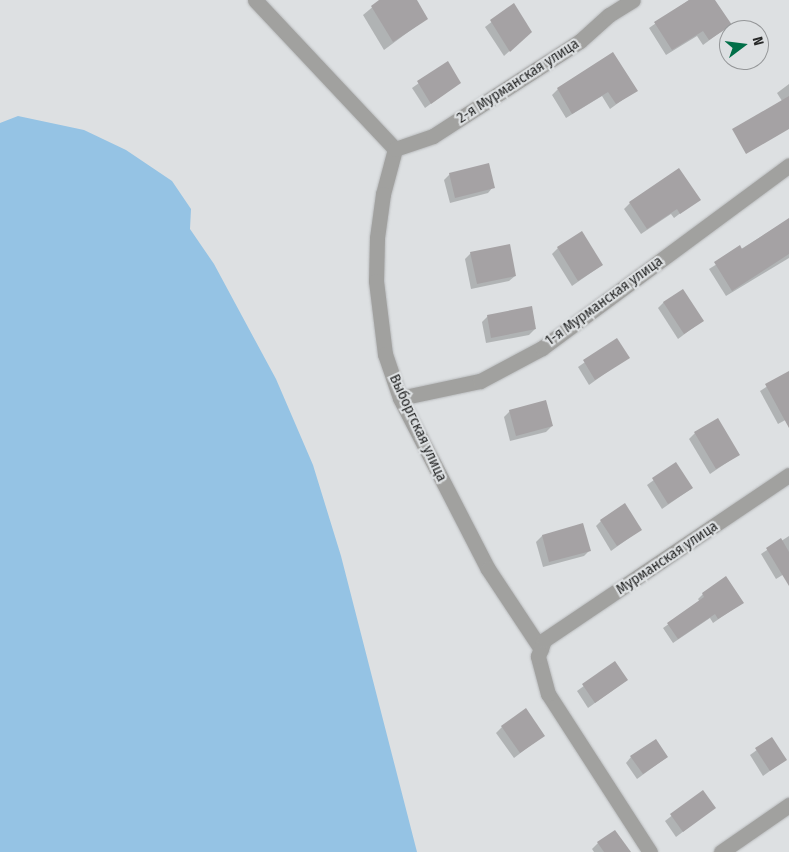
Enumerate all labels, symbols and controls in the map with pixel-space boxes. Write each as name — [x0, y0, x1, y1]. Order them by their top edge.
north arrow — [719, 20, 769, 70]
street label: 2-я Мурманская улица — [454, 35, 582, 127]
text: N — [749, 35, 767, 47]
street label: 1-я Мурманская улица — [542, 252, 666, 350]
street label: Выборгская улица — [385, 371, 451, 485]
street label: Мурманская улица — [613, 517, 721, 599]

